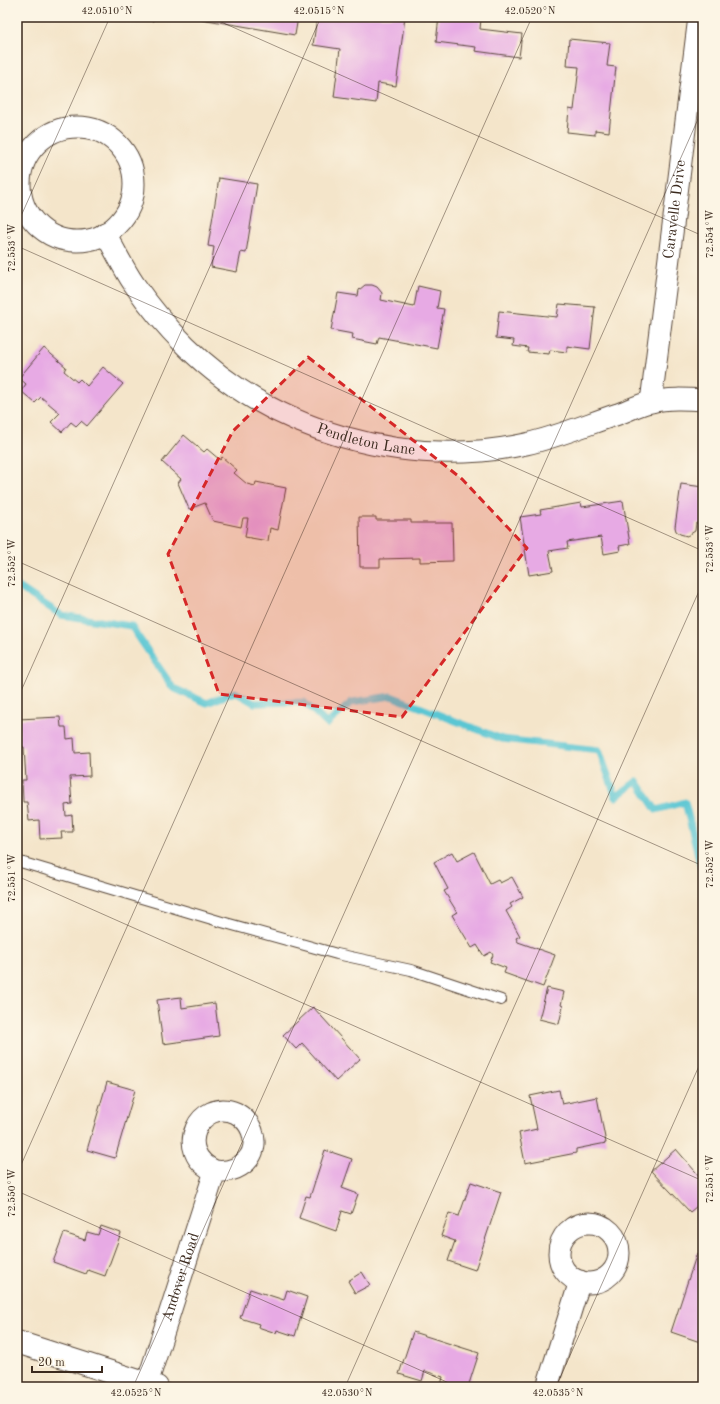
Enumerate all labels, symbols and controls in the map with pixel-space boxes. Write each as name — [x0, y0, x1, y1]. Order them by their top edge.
text: 42.0510°N — [81, 6, 133, 16]
text: 42.0515°N — [293, 6, 345, 16]
text: 42.0520°N — [504, 6, 556, 16]
street label: Caravelle Drive — [661, 159, 689, 260]
text: 72.554°W — [705, 210, 715, 258]
text: 72.553°W — [7, 224, 17, 272]
street label: Pendleton Lane — [315, 421, 416, 458]
text: 72.553°W — [705, 525, 715, 573]
text: 72.552°W — [7, 539, 17, 587]
text: 72.552°W — [705, 840, 715, 888]
text: 72.551°W — [7, 854, 17, 902]
text: 72.551°W — [705, 1155, 715, 1203]
text: 72.550°W — [7, 1169, 17, 1217]
street label: Andover Road — [160, 1231, 202, 1324]
scale bar — [32, 1348, 102, 1374]
text: 20 m — [38, 1357, 65, 1369]
text: 42.0525°N — [110, 1388, 162, 1398]
text: 42.0530°N — [321, 1388, 373, 1398]
text: 42.0535°N — [532, 1388, 584, 1398]

